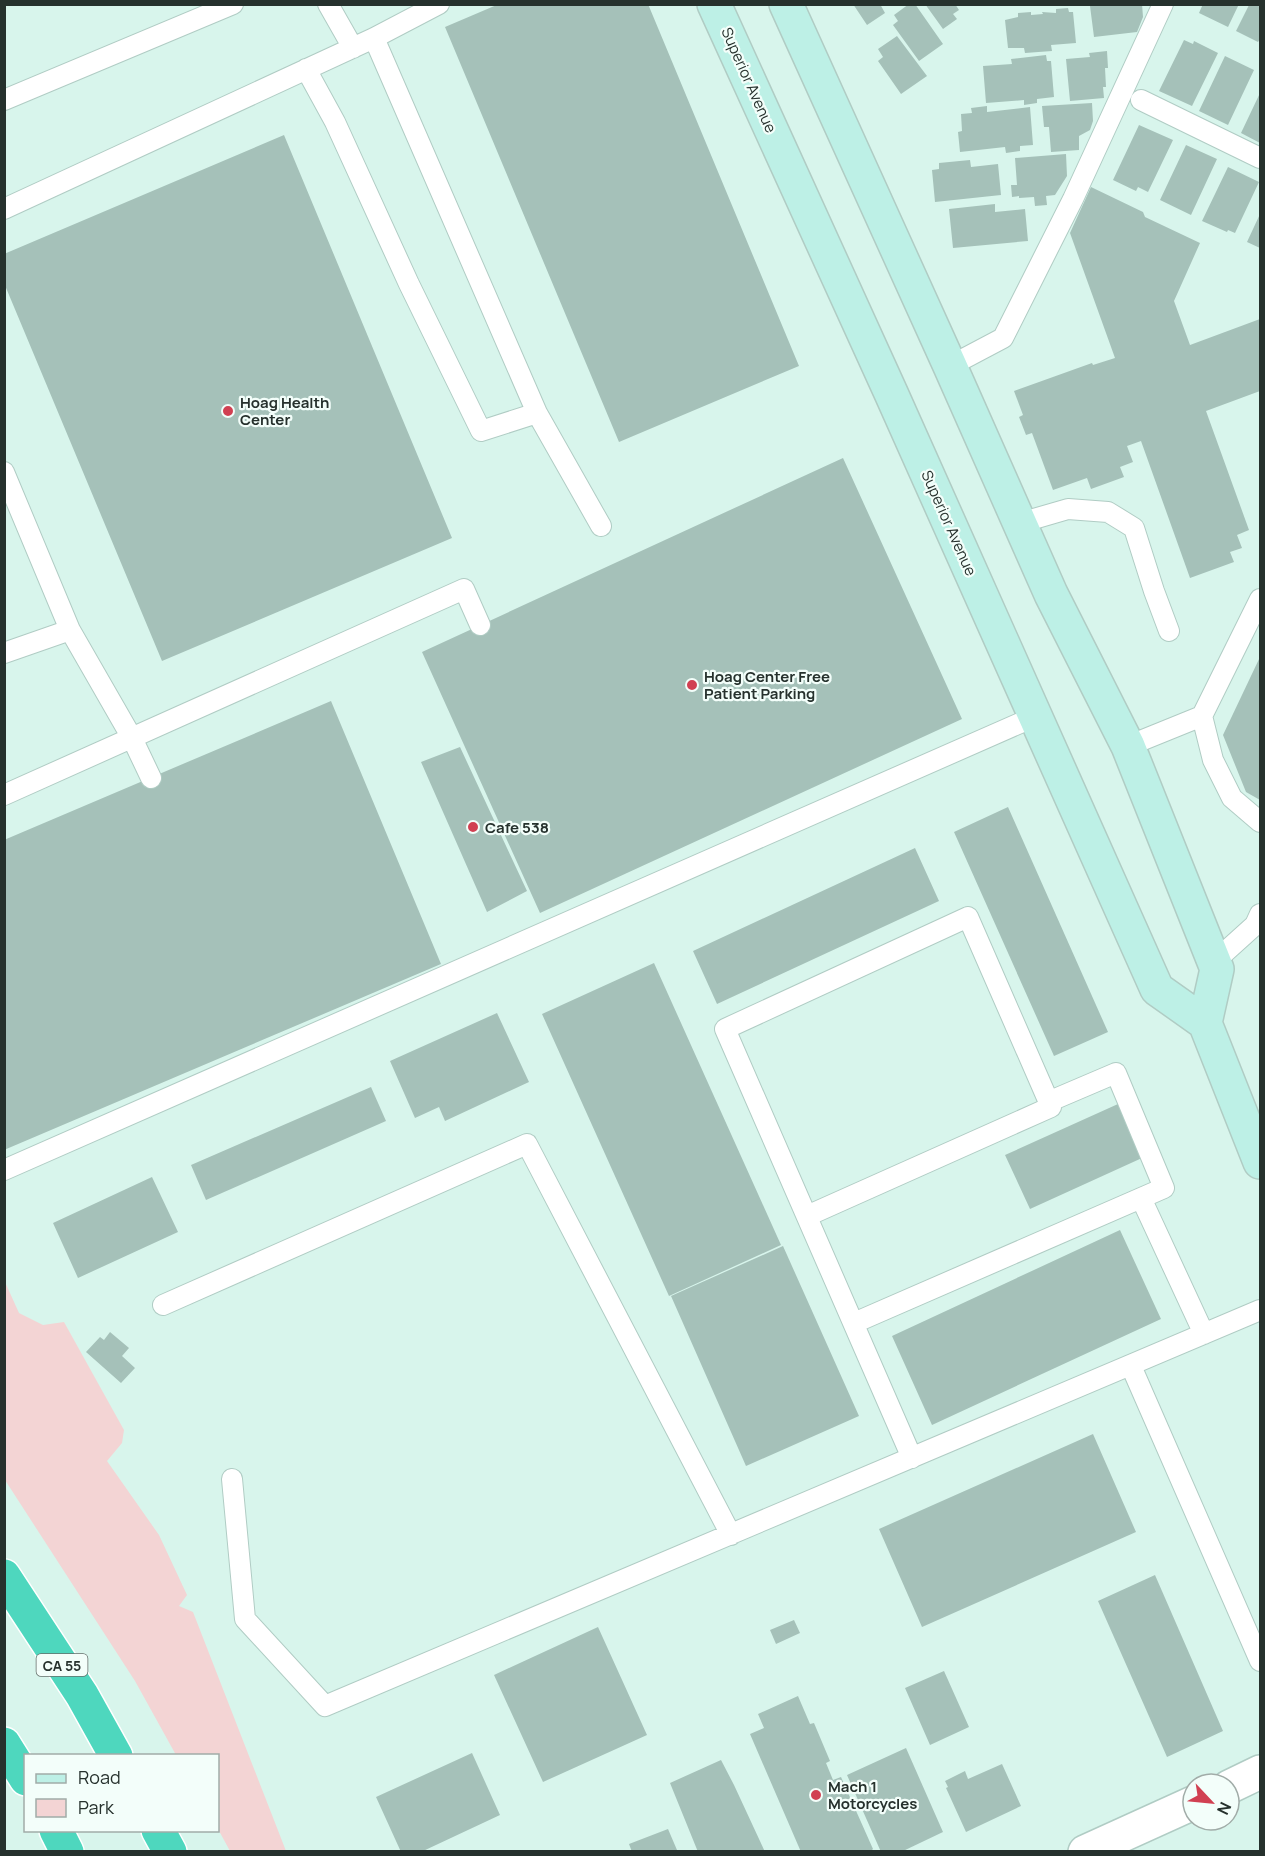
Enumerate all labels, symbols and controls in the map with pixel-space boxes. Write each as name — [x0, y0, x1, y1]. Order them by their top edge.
street label: Superior Avenue — [716, 24, 782, 136]
place label: Hoag Health Center — [240, 392, 329, 430]
marker: Hoag Health Center — [221, 404, 235, 418]
street label: Superior Avenue — [916, 467, 982, 579]
place label: Hoag Center Free Patient Parking — [704, 666, 830, 704]
marker: Hoag Center Free Patient Parking — [685, 678, 699, 692]
place label: Cafe 538 — [485, 817, 549, 838]
marker: Cafe 538 — [466, 820, 480, 834]
road number: CA 55 — [36, 1654, 88, 1676]
legend — [24, 1754, 219, 1832]
text: Road — [78, 1765, 121, 1789]
north arrow — [1181, 1772, 1241, 1832]
place label: Mach 1 Motorcycles — [828, 1776, 917, 1814]
marker: Mach 1 Motorcycles — [809, 1788, 823, 1802]
text: Park — [78, 1795, 115, 1819]
text: N — [1212, 1799, 1237, 1819]

